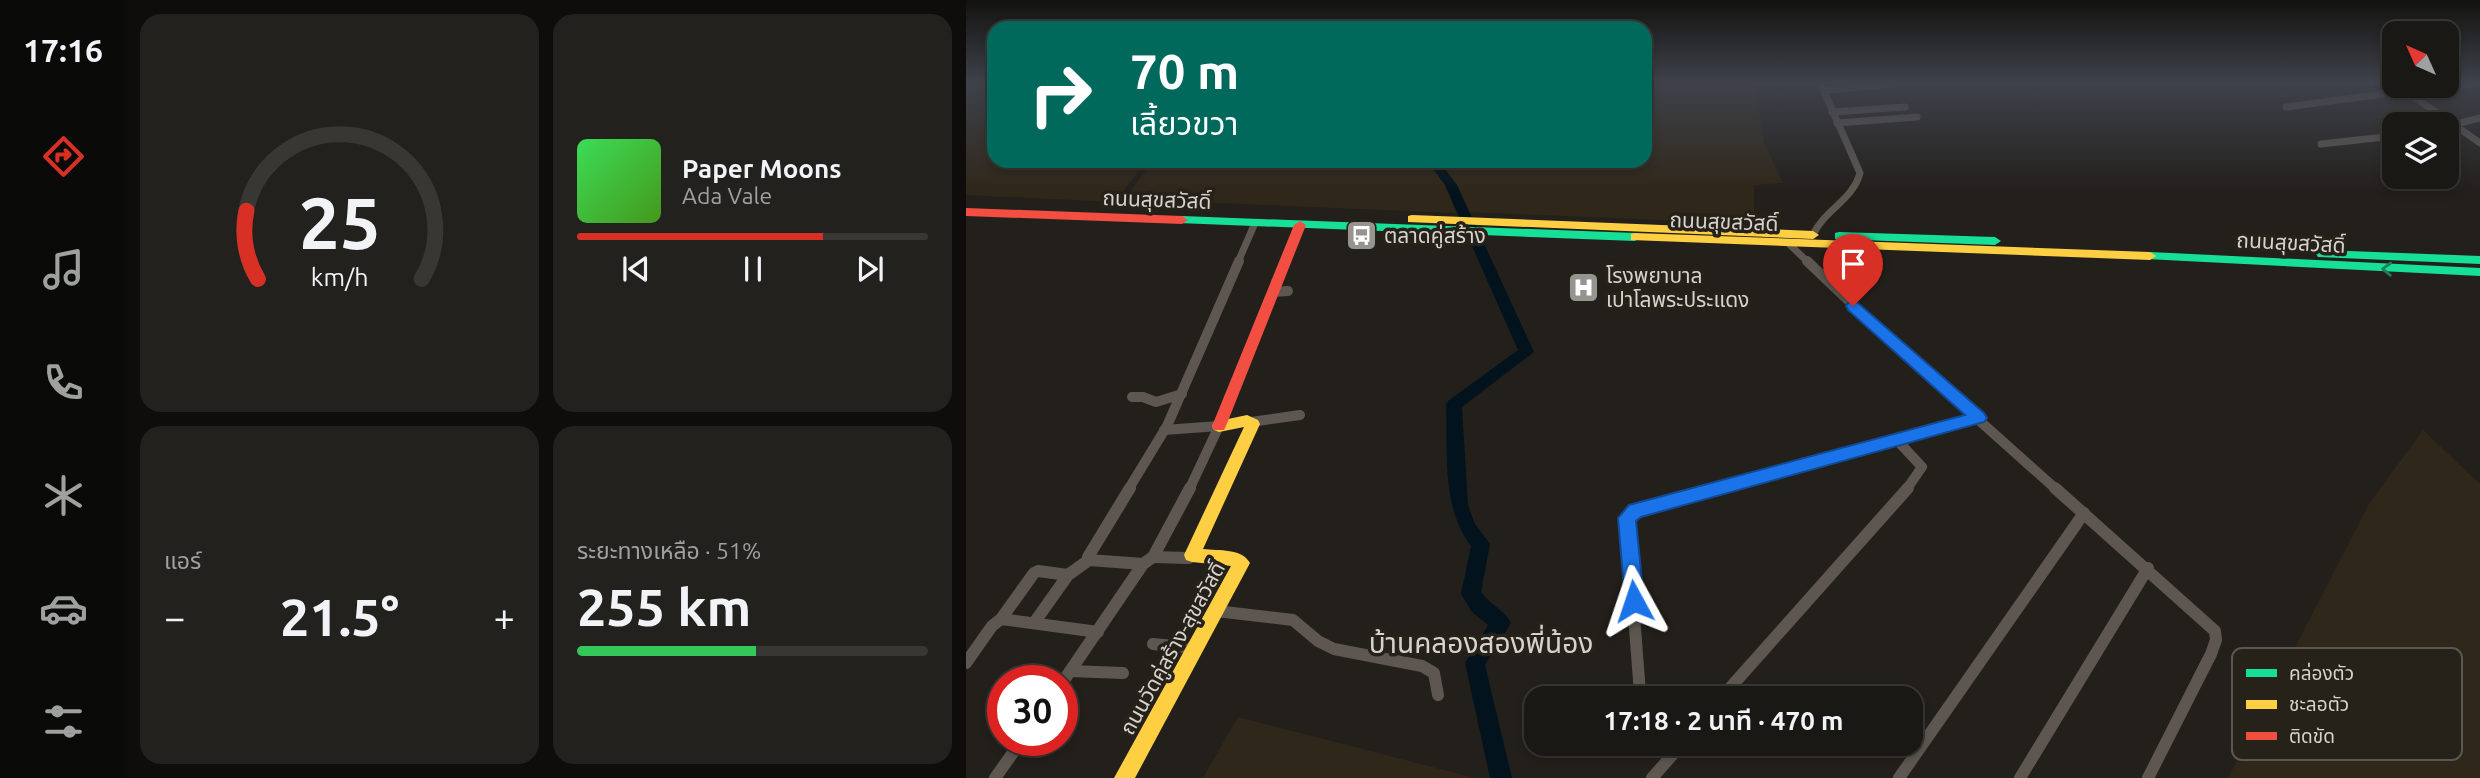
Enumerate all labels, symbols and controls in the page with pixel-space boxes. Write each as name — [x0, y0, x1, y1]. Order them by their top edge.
north arrow — [2382, 21, 2459, 98]
map controls — [2382, 21, 2459, 189]
text: 17:16 — [23, 32, 103, 68]
text: 70 m — [1130, 43, 1239, 98]
icon: right — [1015, 49, 1106, 140]
text: เลี้ยวขวา — [1130, 105, 1238, 141]
button: layers — [2382, 112, 2459, 189]
icon: directions — [39, 132, 88, 181]
text: Paper Moons — [682, 154, 841, 183]
text: 25 — [298, 182, 381, 264]
text: Ada Vale — [682, 183, 772, 208]
street label: ถนนสุขสวัสดิ์ — [1102, 185, 1212, 215]
street label: ถนนสุขสวัสดิ์ — [1669, 207, 1779, 237]
bus stop icon: ตลาดคู่สร้าง — [1344, 218, 1378, 252]
place label: ตลาดคู่สร้าง — [1384, 223, 1486, 249]
street label: ถนนสุขสวัสดิ์ — [2236, 227, 2346, 259]
pin — [1823, 234, 1883, 306]
icon: music — [39, 245, 88, 294]
icon: arrive — [1834, 245, 1872, 283]
icon: previous — [617, 250, 655, 288]
icon: pause — [734, 250, 772, 288]
icon: next — [851, 250, 889, 288]
one-way arrow — [2382, 261, 2393, 276]
text: km/h — [311, 263, 368, 291]
place label: โรงพยาบาล เปาโลพระประแดง — [1606, 263, 1749, 311]
hospital icon: โรงพยาบาล เปาโลพระประแดง — [1566, 270, 1600, 304]
icon: phone — [39, 358, 88, 407]
icon: climate — [39, 471, 88, 520]
text: ระยะทางเหลือ · 51% — [577, 538, 761, 563]
text: แอร์ — [164, 548, 201, 573]
street label: ถนนวัดคู่สร้าง-สุขสวัสดิ์ — [1115, 558, 1231, 739]
position arrow — [1597, 564, 1671, 638]
text: 255 km — [577, 578, 751, 636]
icon: car — [39, 584, 88, 633]
text: 21.5° — [280, 588, 399, 646]
text: − — [164, 596, 185, 638]
text: + — [494, 596, 515, 638]
district label: บ้านคลองสองพี่น้อง — [1369, 624, 1593, 658]
legend — [2232, 648, 2462, 760]
text: คล่องตัว — [2289, 662, 2354, 684]
speed limit sign: 30 — [987, 665, 1078, 756]
text: ชะลอตัว — [2289, 693, 2349, 715]
icon: filters — [39, 697, 88, 746]
text: 17:18 · 2 นาที · 470 m — [1604, 706, 1843, 735]
text: ติดขัด — [2289, 725, 2335, 747]

